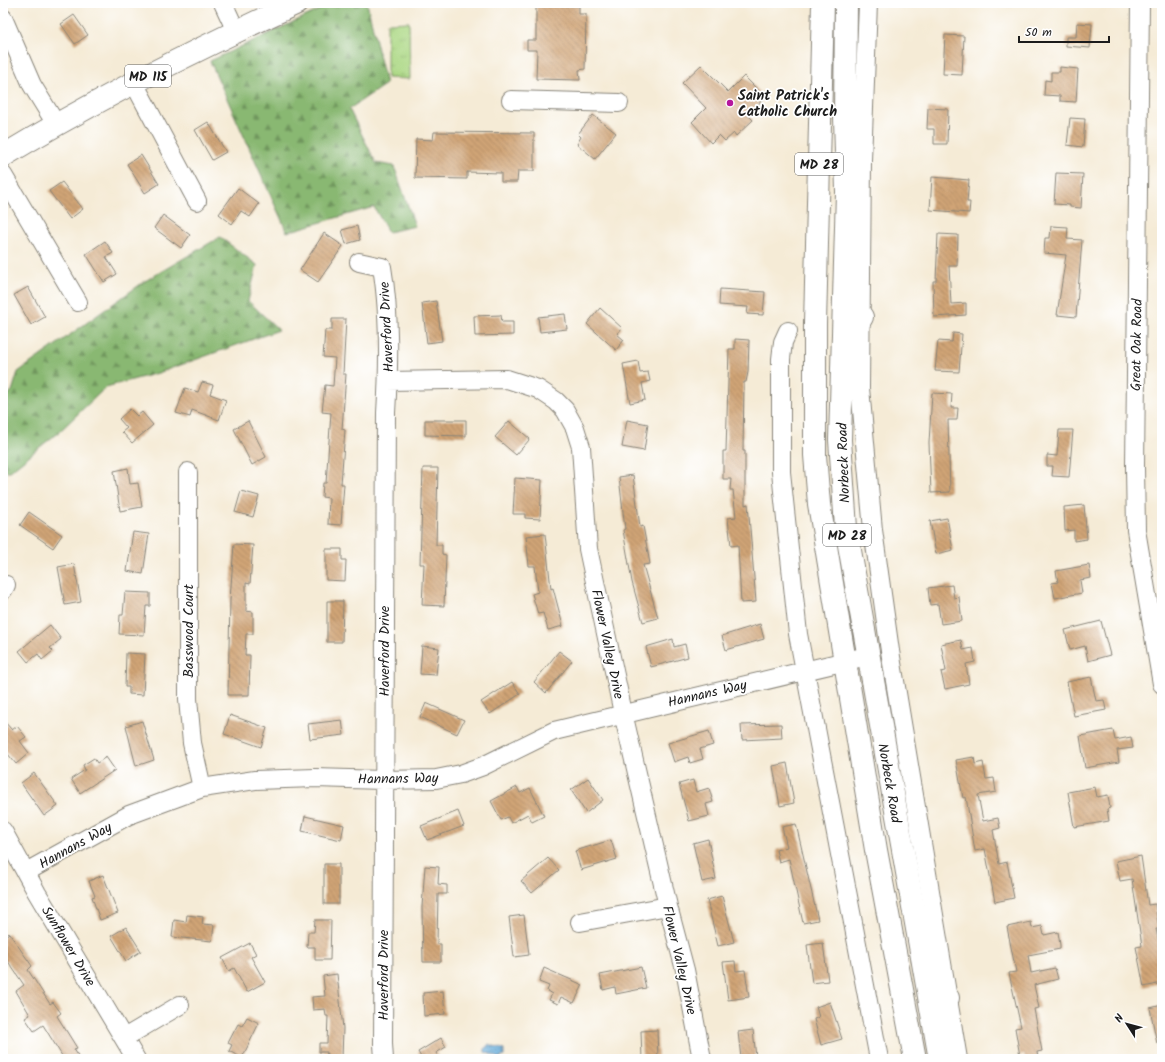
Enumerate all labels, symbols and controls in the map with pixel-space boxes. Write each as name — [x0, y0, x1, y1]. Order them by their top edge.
scale bar — [1019, 18, 1109, 44]
text: 50 m — [1025, 23, 1052, 42]
road number: MD 115 — [125, 65, 171, 87]
place label: Saint Patrick's Catholic Church — [738, 85, 837, 123]
marker: Saint Patrick's Catholic Church — [725, 98, 735, 108]
road number: MD 28 — [795, 153, 843, 175]
street label: Haverford Drive — [374, 280, 400, 373]
street label: Great Oak Road — [1125, 298, 1149, 391]
street label: Norbeck Road — [832, 421, 856, 504]
road number: MD 28 — [823, 524, 871, 546]
street label: Basswood Court — [178, 584, 200, 678]
street label: Flower Valley Drive — [585, 587, 630, 702]
street label: Haverford Drive — [374, 605, 396, 696]
street label: Hannans Way — [666, 674, 749, 714]
street label: Norbeck Road — [871, 742, 907, 826]
street label: Hannans Way — [358, 767, 439, 791]
street label: Hannans Way — [35, 817, 116, 875]
street label: Sunflower Drive — [35, 902, 101, 992]
street label: Flower Valley Drive — [656, 903, 702, 1018]
street label: Haverford Drive — [373, 929, 395, 1020]
north arrow — [1107, 1004, 1147, 1044]
text: N — [1110, 1011, 1129, 1027]

